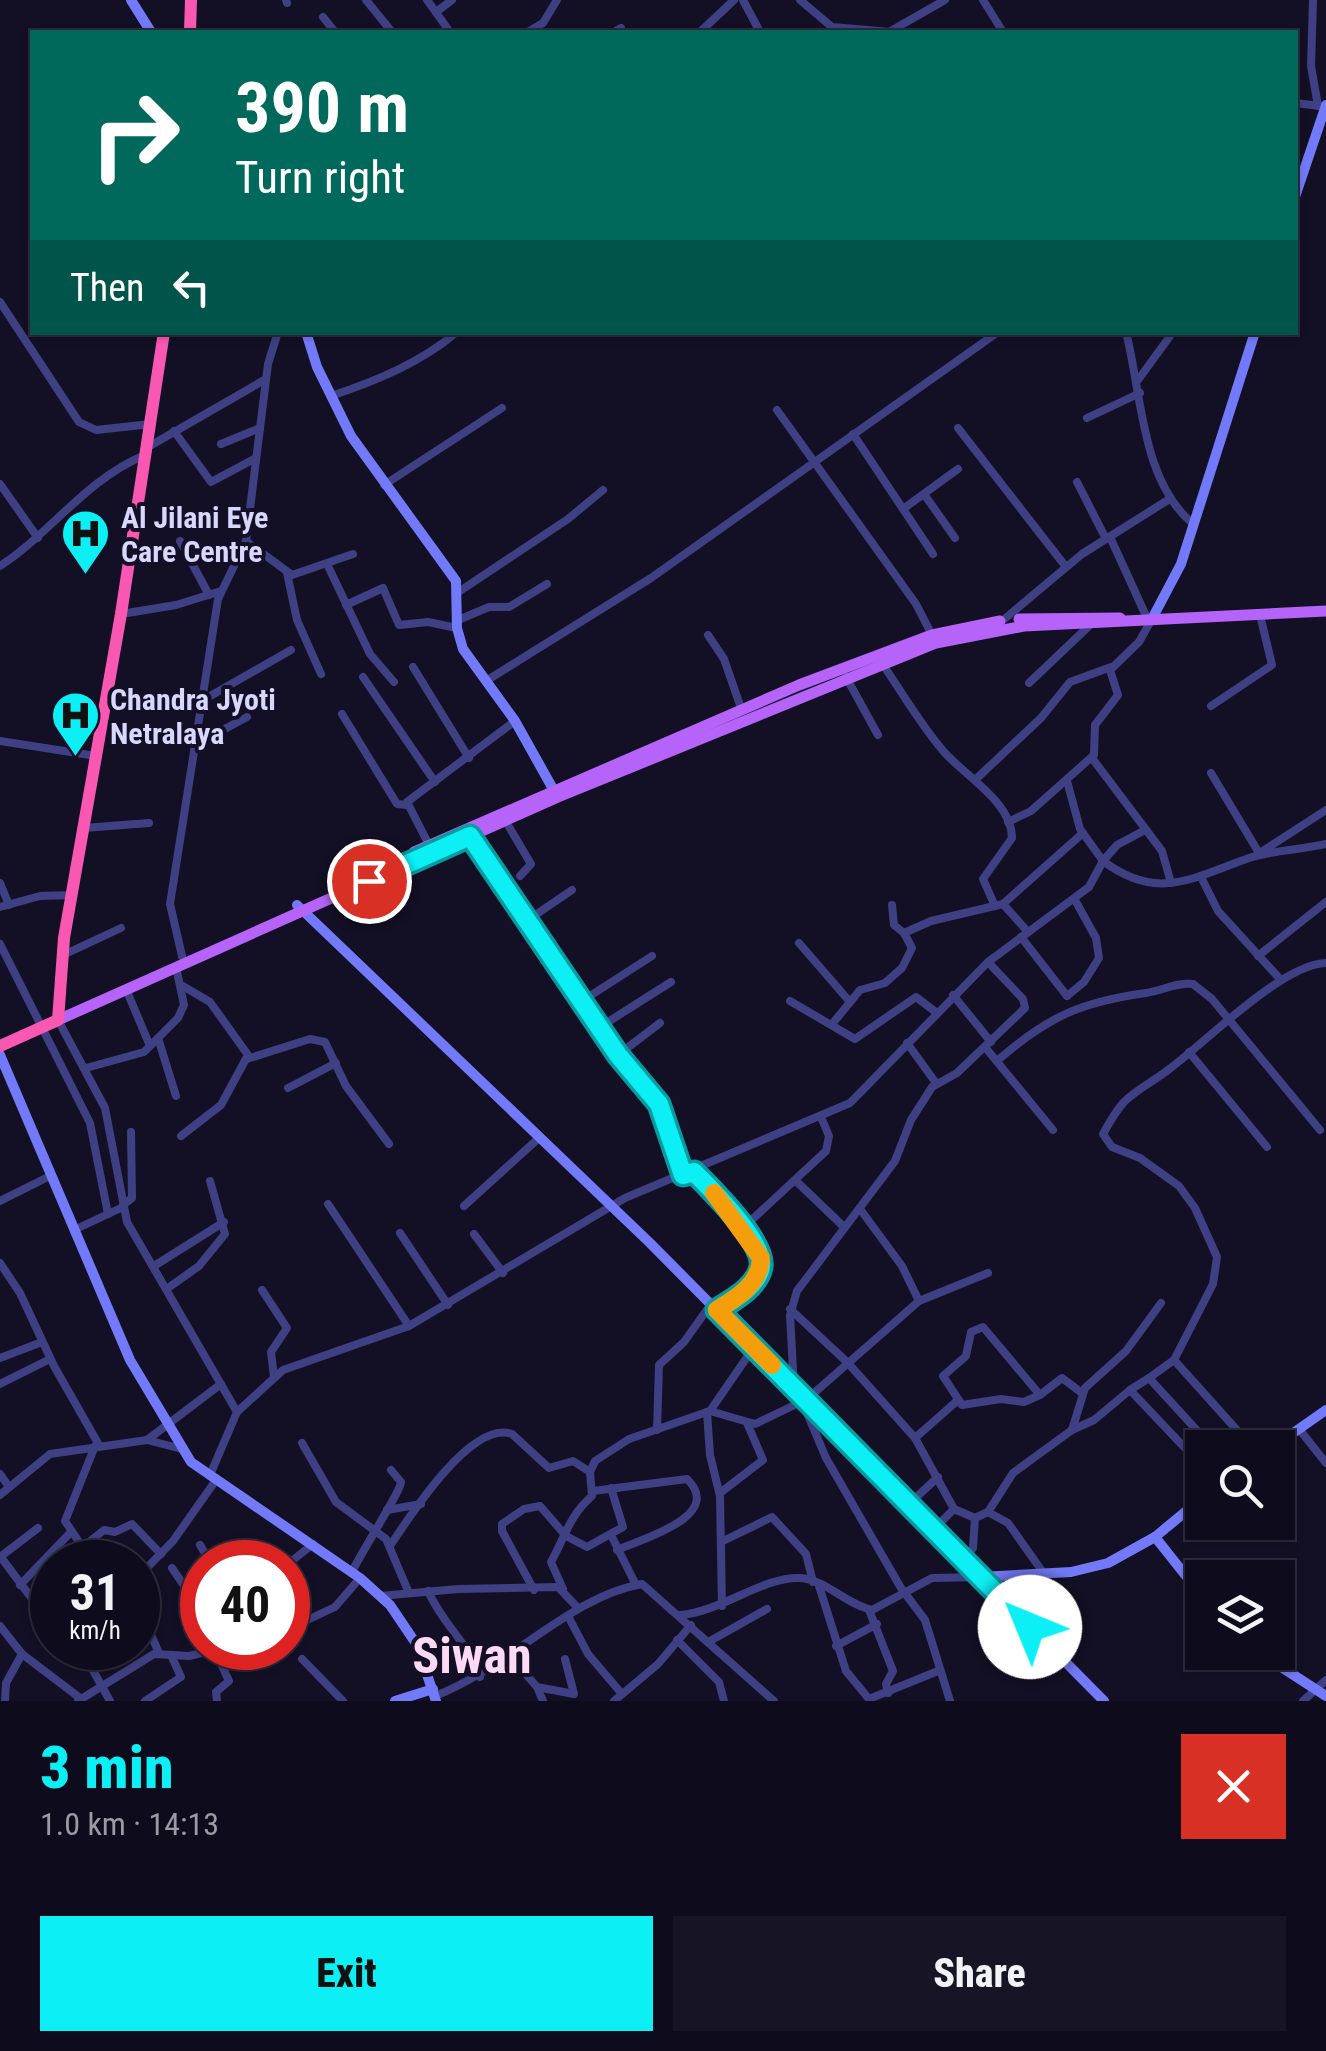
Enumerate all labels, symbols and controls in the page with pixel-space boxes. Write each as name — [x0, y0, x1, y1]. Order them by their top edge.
text: 390 m — [235, 67, 409, 149]
icon: right — [70, 70, 200, 200]
text: Turn right — [235, 151, 405, 204]
icon: left — [164, 260, 219, 315]
text: Then — [70, 266, 144, 310]
place label: Al Jilani Eye Care Centre — [121, 500, 268, 569]
hospital icon: Al Jilani Eye Care Centre — [60, 508, 112, 576]
place label: Chandra Jyoti Netralaya — [110, 682, 276, 751]
hospital icon: Chandra Jyoti Netralaya — [49, 690, 101, 758]
pin — [327, 839, 412, 924]
icon: arrive — [342, 854, 397, 909]
map controls — [1185, 1430, 1295, 1670]
button: search — [1185, 1430, 1295, 1540]
speed limit sign: 40 — [180, 1540, 310, 1670]
button: layers — [1185, 1560, 1295, 1670]
text: 31 — [70, 1564, 120, 1622]
position arrow — [978, 1575, 1082, 1679]
text: km/h — [69, 1616, 121, 1645]
district label: Siwan — [412, 1627, 532, 1685]
text: 3 min — [40, 1732, 174, 1803]
button: close — [1181, 1734, 1286, 1839]
text: 1.0 km · 14:13 — [40, 1805, 219, 1843]
button: Exit — [40, 1916, 653, 2031]
button: Share — [673, 1916, 1286, 2031]

